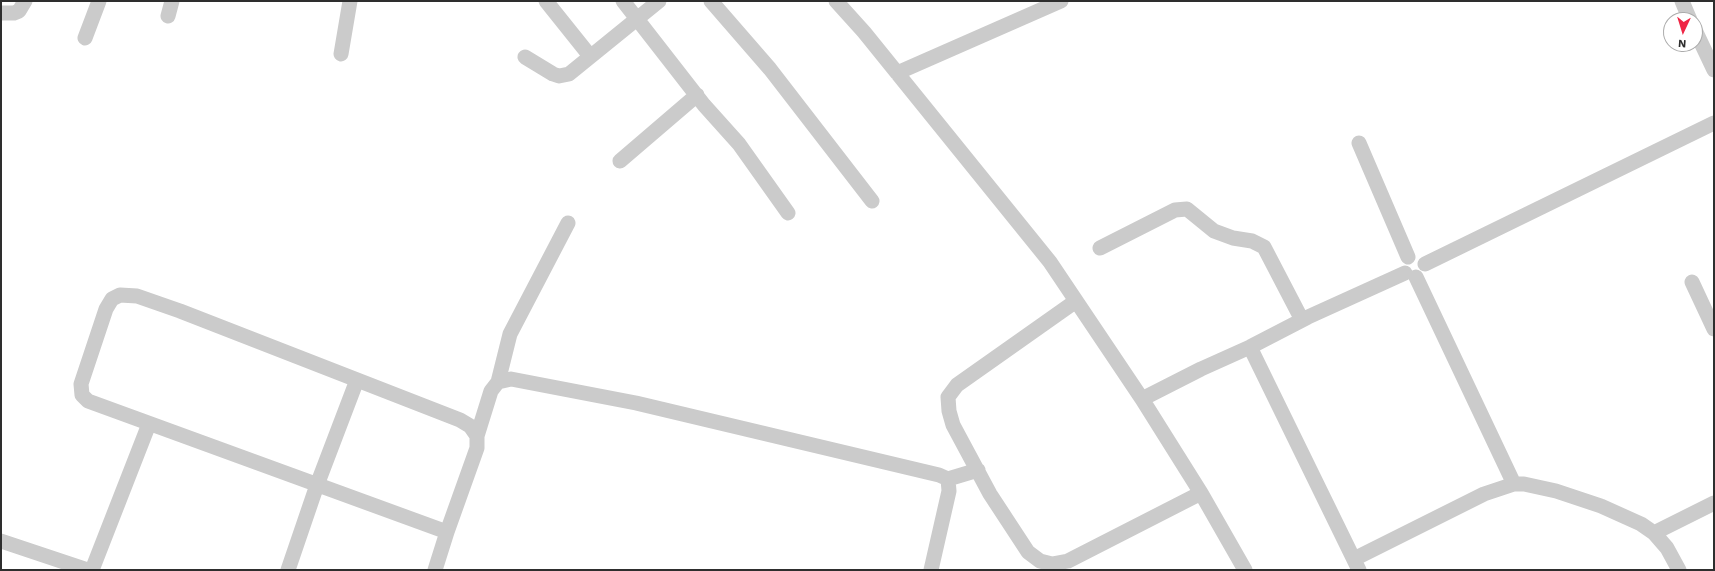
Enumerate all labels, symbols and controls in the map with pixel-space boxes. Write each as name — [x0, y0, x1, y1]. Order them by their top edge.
north arrow — [1663, 12, 1703, 52]
text: N — [1678, 37, 1687, 50]

